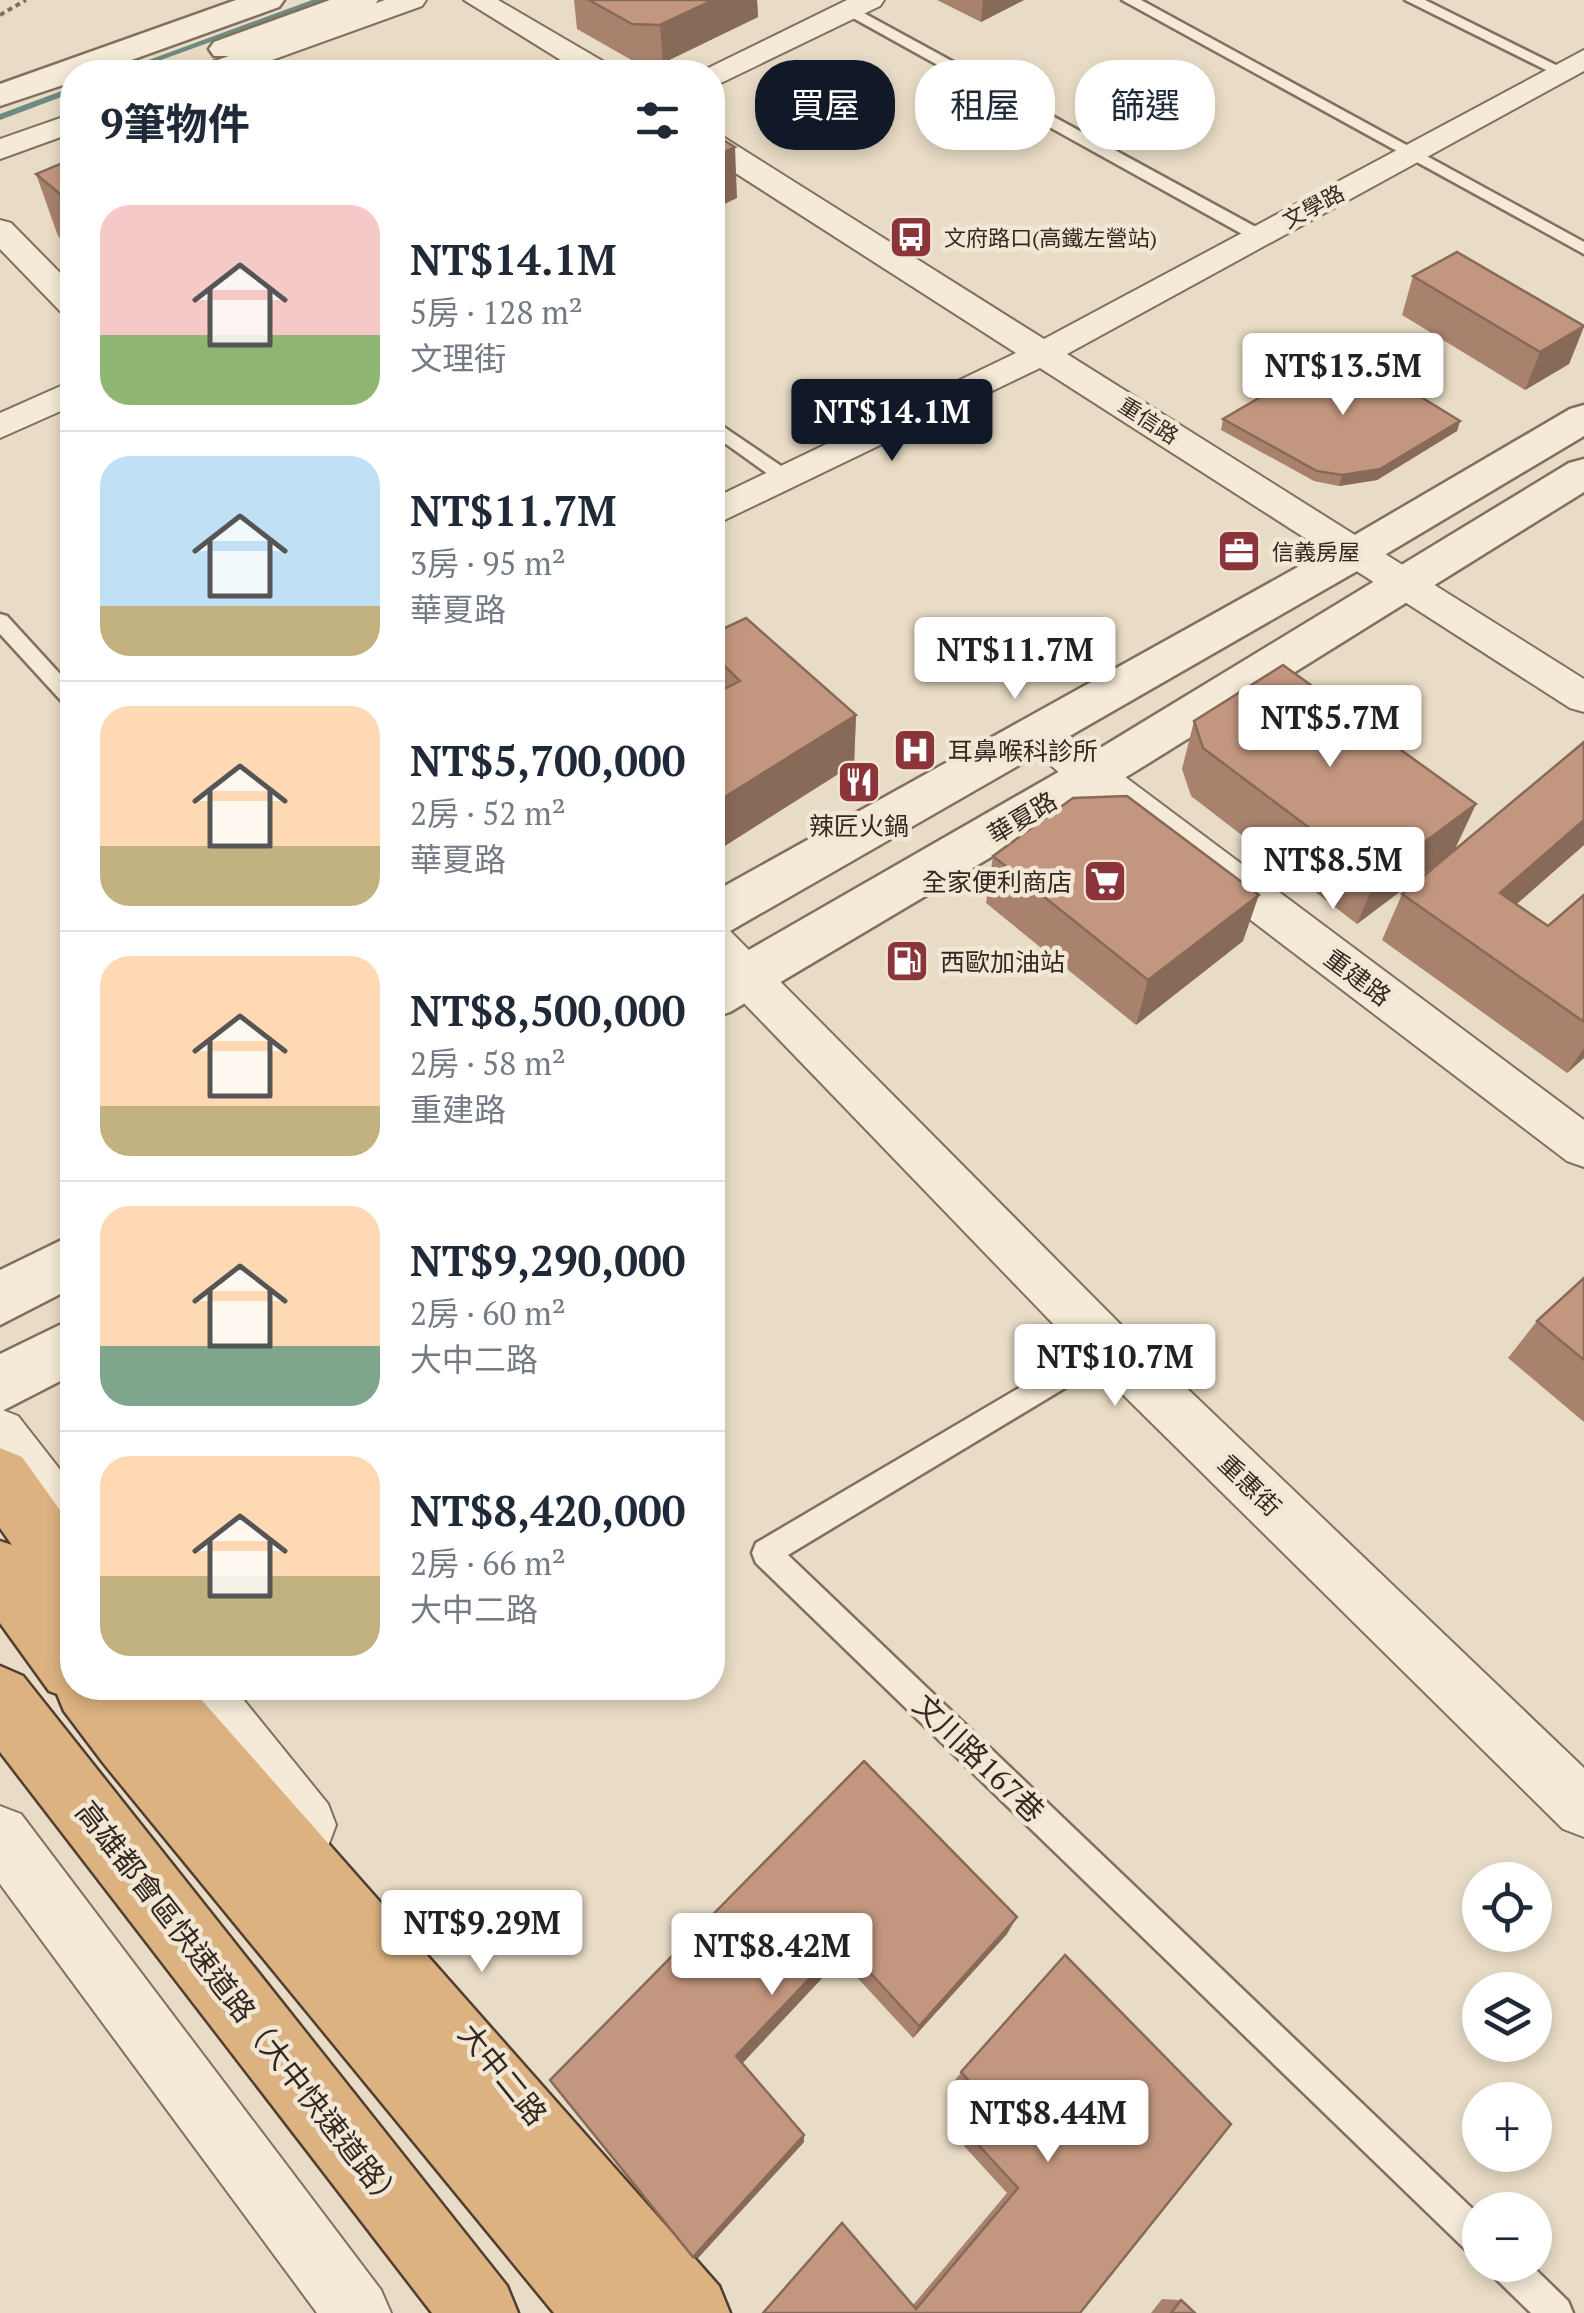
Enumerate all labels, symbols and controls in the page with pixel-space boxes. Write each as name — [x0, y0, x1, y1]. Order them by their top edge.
chip: 買屋 — [755, 60, 895, 150]
chip: 租屋 — [915, 60, 1055, 150]
chip: 篩選 — [1075, 60, 1215, 150]
icon: filters — [630, 93, 685, 148]
text: 9筆物件 — [100, 95, 250, 151]
street label: 文學路 — [1277, 178, 1349, 234]
bus stop icon: 文府路口(高鐵左營站) — [888, 214, 934, 260]
place label: 文府路口(高鐵左營站) — [944, 223, 1157, 252]
text: NT$14.1M — [410, 231, 616, 287]
icon: home — [180, 245, 300, 365]
text: 5房 · 128 m² — [410, 291, 583, 333]
pin: NT$13.5M — [1240, 333, 1446, 418]
text: 文理街 — [410, 337, 506, 379]
text: NT$13.5M — [1264, 344, 1422, 386]
pin: NT$14.1M — [789, 379, 995, 464]
text: NT$14.1M — [813, 390, 971, 432]
street label: 重信路 — [1113, 390, 1185, 450]
text: NT$11.7M — [410, 482, 616, 538]
icon: home — [180, 496, 300, 616]
office icon: 信義房屋 — [1216, 528, 1262, 574]
place label: 信義房屋 — [1272, 537, 1360, 566]
text: 3房 · 95 m² — [410, 542, 566, 584]
text: 華夏路 — [410, 588, 506, 630]
pin: NT$11.7M — [912, 617, 1118, 702]
text: NT$11.7M — [936, 628, 1094, 670]
pin: NT$5.7M — [1238, 685, 1422, 770]
text: NT$5.7M — [1260, 696, 1400, 738]
hospital icon: 耳鼻喉科診所 — [892, 727, 938, 773]
text: NT$5,700,000 — [410, 732, 685, 788]
place label: 耳鼻喉科診所 — [948, 734, 1098, 767]
icon: home — [180, 746, 300, 866]
restaurant icon: 辣匠火鍋 — [836, 759, 882, 805]
street label: 華夏路 — [981, 784, 1063, 850]
text: 2房 · 52 m² — [410, 792, 566, 834]
place label: 辣匠火鍋 — [809, 809, 909, 842]
pin: NT$8.5M — [1241, 827, 1425, 912]
text: 華夏路 — [410, 838, 506, 880]
text: NT$8.5M — [1263, 838, 1403, 880]
supermarket icon: 全家便利商店 — [1082, 858, 1128, 904]
place label: 全家便利商店 — [922, 865, 1072, 898]
fuel station icon: 西歐加油站 — [884, 938, 930, 984]
street label: 重建路 — [1318, 941, 1398, 1013]
place label: 西歐加油站 — [940, 945, 1065, 978]
text: NT$8,500,000 — [410, 982, 685, 1038]
icon: home — [180, 996, 300, 1116]
text: 2房 · 58 m² — [410, 1042, 566, 1084]
text: 重建路 — [410, 1088, 506, 1130]
text: NT$9,290,000 — [410, 1232, 685, 1288]
icon: home — [180, 1246, 300, 1366]
text: 2房 · 60 m² — [410, 1292, 566, 1334]
pin: NT$10.7M — [1012, 1324, 1218, 1409]
text: NT$10.7M — [1036, 1335, 1194, 1377]
text: 大中二路 — [410, 1338, 538, 1380]
street label: 重惠街 — [1212, 1447, 1288, 1523]
text: NT$8,420,000 — [410, 1482, 685, 1538]
icon: home — [180, 1496, 300, 1616]
text: 2房 · 66 m² — [410, 1542, 566, 1584]
text: 大中二路 — [410, 1588, 538, 1630]
street label: 文川路167巷 — [905, 1685, 1053, 1831]
street label: 高雄都會區快速道路（大中快速道路） — [67, 1793, 413, 2219]
map controls — [1462, 1862, 1552, 2282]
button: locate — [1462, 1862, 1552, 1952]
pin: NT$9.29M — [379, 1890, 585, 1975]
text: NT$9.29M — [403, 1901, 561, 1943]
pin: NT$8.42M — [669, 1913, 875, 1998]
text: NT$8.42M — [693, 1924, 851, 1966]
button: layers — [1462, 1972, 1552, 2062]
street label: 大中二路 — [450, 2015, 556, 2133]
pin: NT$8.44M — [945, 2080, 1151, 2165]
button: + — [1462, 2082, 1552, 2172]
text: NT$8.44M — [969, 2091, 1127, 2133]
button: − — [1462, 2192, 1552, 2282]

